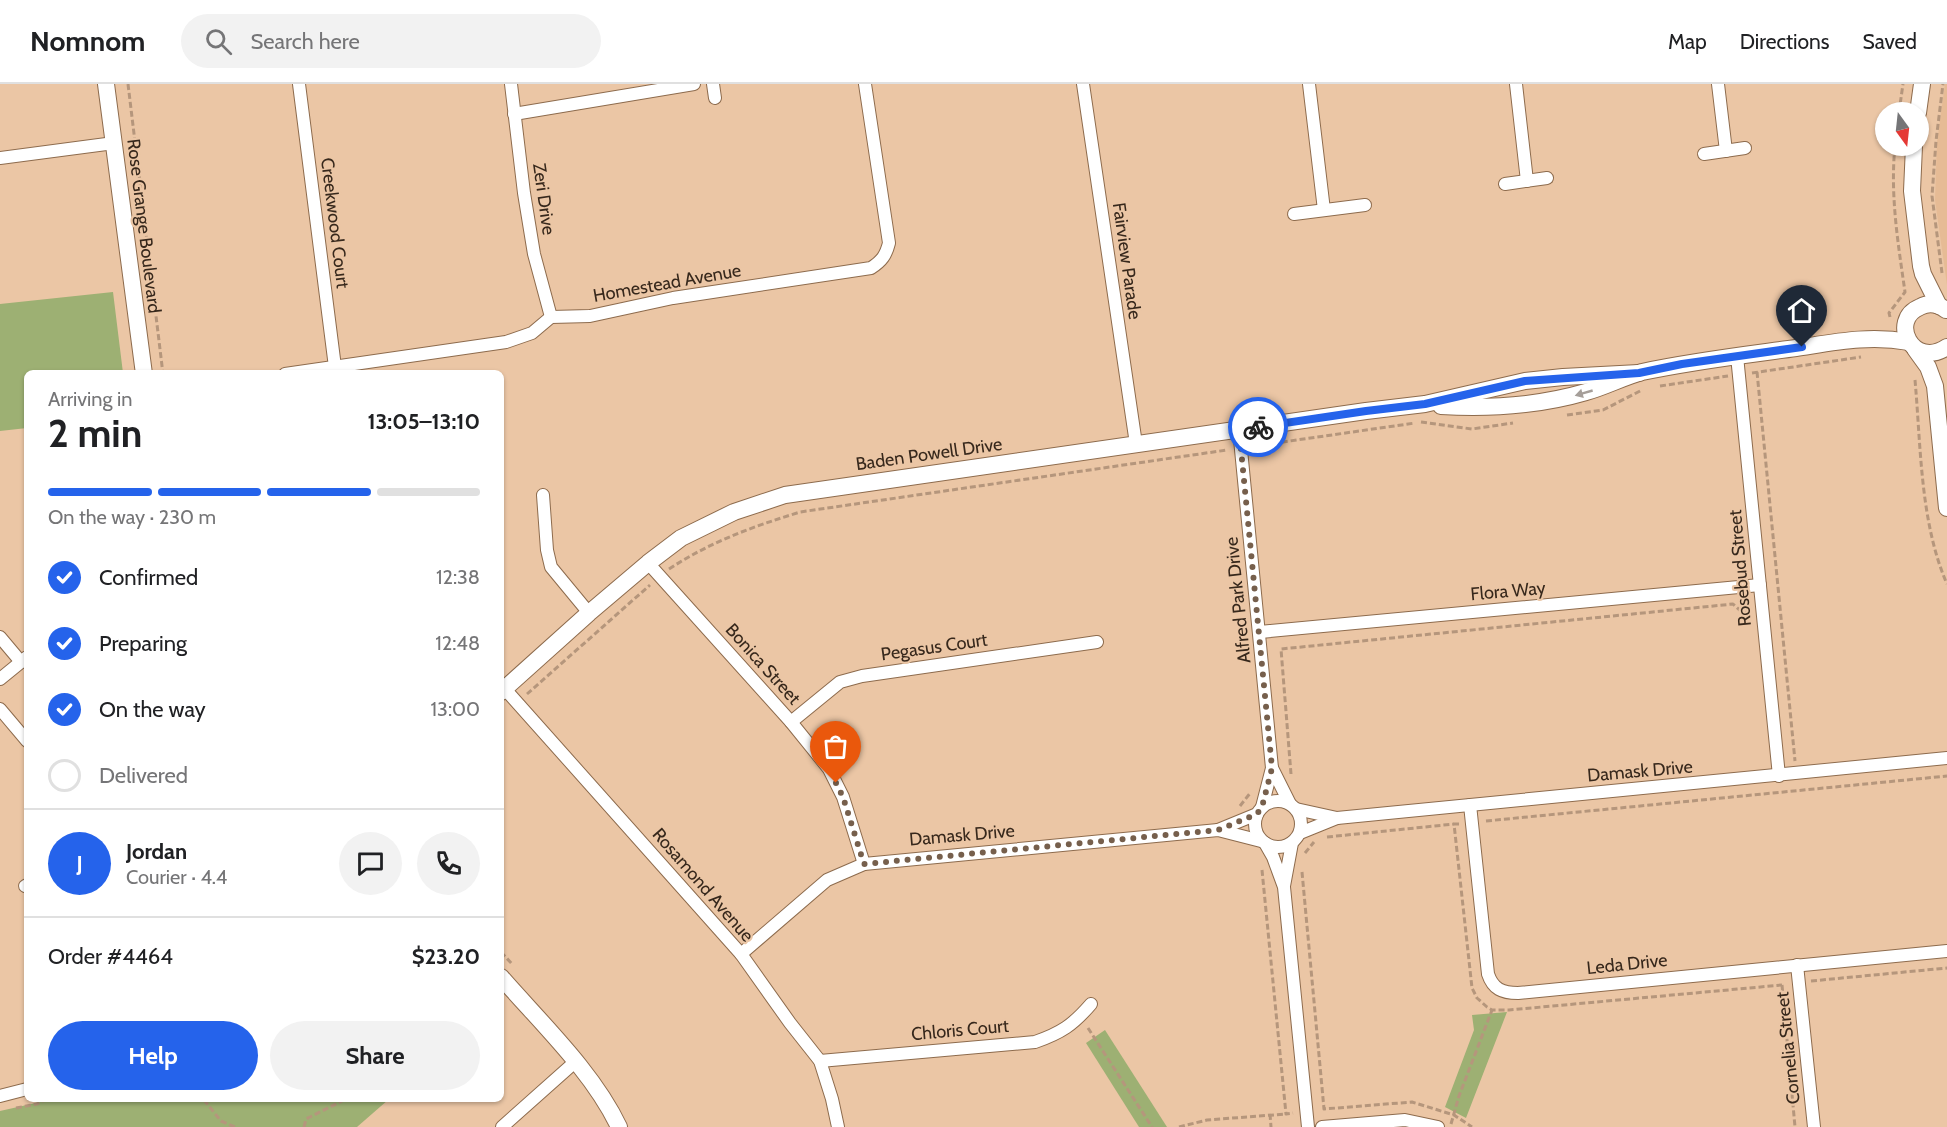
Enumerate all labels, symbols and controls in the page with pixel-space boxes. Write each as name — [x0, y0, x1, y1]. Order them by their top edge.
search box — [181, 14, 601, 68]
text: Nomnom — [30, 24, 145, 58]
icon: search — [202, 25, 235, 58]
text: Search here — [250, 28, 360, 55]
text: Map — [1668, 29, 1707, 54]
text: Directions — [1740, 29, 1829, 54]
text: Saved — [1862, 29, 1917, 54]
north arrow — [1875, 102, 1929, 156]
map controls — [1875, 102, 1929, 156]
street label: Rose Grange Boulevard — [122, 137, 166, 315]
street label: Creekwood Court — [316, 156, 354, 290]
street label: Zeri Drive — [528, 162, 560, 236]
street label: Fairview Parade — [1108, 201, 1146, 321]
street label: Homestead Avenue — [591, 259, 743, 307]
pin — [1776, 285, 1827, 347]
icon: home — [1785, 294, 1818, 327]
text: Arriving in — [48, 387, 132, 411]
one-way arrow — [1575, 389, 1593, 398]
courier — [1228, 397, 1288, 457]
text: 13:05–13:10 — [367, 408, 480, 435]
text: 2 min — [48, 409, 142, 457]
icon: bike — [1242, 411, 1275, 444]
street label: Baden Powell Drive — [854, 433, 1004, 475]
text: On the way · 230 m — [48, 505, 216, 529]
street label: Rosebud Street — [1724, 509, 1756, 627]
street label: Alfred Park Drive — [1220, 536, 1256, 664]
icon: check — [48, 561, 81, 594]
text: Confirmed — [99, 564, 198, 591]
text: 12:38 — [436, 565, 480, 589]
street label: Flora Way — [1469, 577, 1547, 605]
street label: Bonica Street — [721, 619, 805, 709]
icon: check — [48, 627, 81, 660]
street label: Pegasus Court — [879, 629, 989, 665]
text: Preparing — [99, 630, 187, 657]
text: 12:48 — [435, 631, 480, 655]
icon: check — [48, 693, 81, 726]
text: On the way — [99, 696, 206, 723]
text: 13:00 — [431, 697, 480, 721]
pin — [810, 721, 861, 783]
icon: bag — [819, 730, 852, 763]
street label: Damask Drive — [1586, 755, 1694, 787]
text: Delivered — [99, 762, 188, 789]
street label: Damask Drive — [908, 819, 1016, 851]
street label: Rosamond Avenue — [648, 824, 758, 946]
button: chat — [339, 832, 402, 895]
button: phone — [417, 832, 480, 895]
text: Jordan — [126, 838, 187, 865]
text: J — [76, 850, 83, 877]
text: Courier · 4.4 — [126, 865, 227, 889]
text: Order #4464 — [48, 943, 173, 970]
text: $23.20 — [412, 943, 480, 970]
street label: Leda Drive — [1586, 949, 1668, 979]
street label: Cornelia Street — [1771, 991, 1805, 1105]
street label: Chloris Court — [910, 1015, 1010, 1045]
button: Help — [48, 1021, 258, 1090]
button: Share — [270, 1021, 480, 1090]

